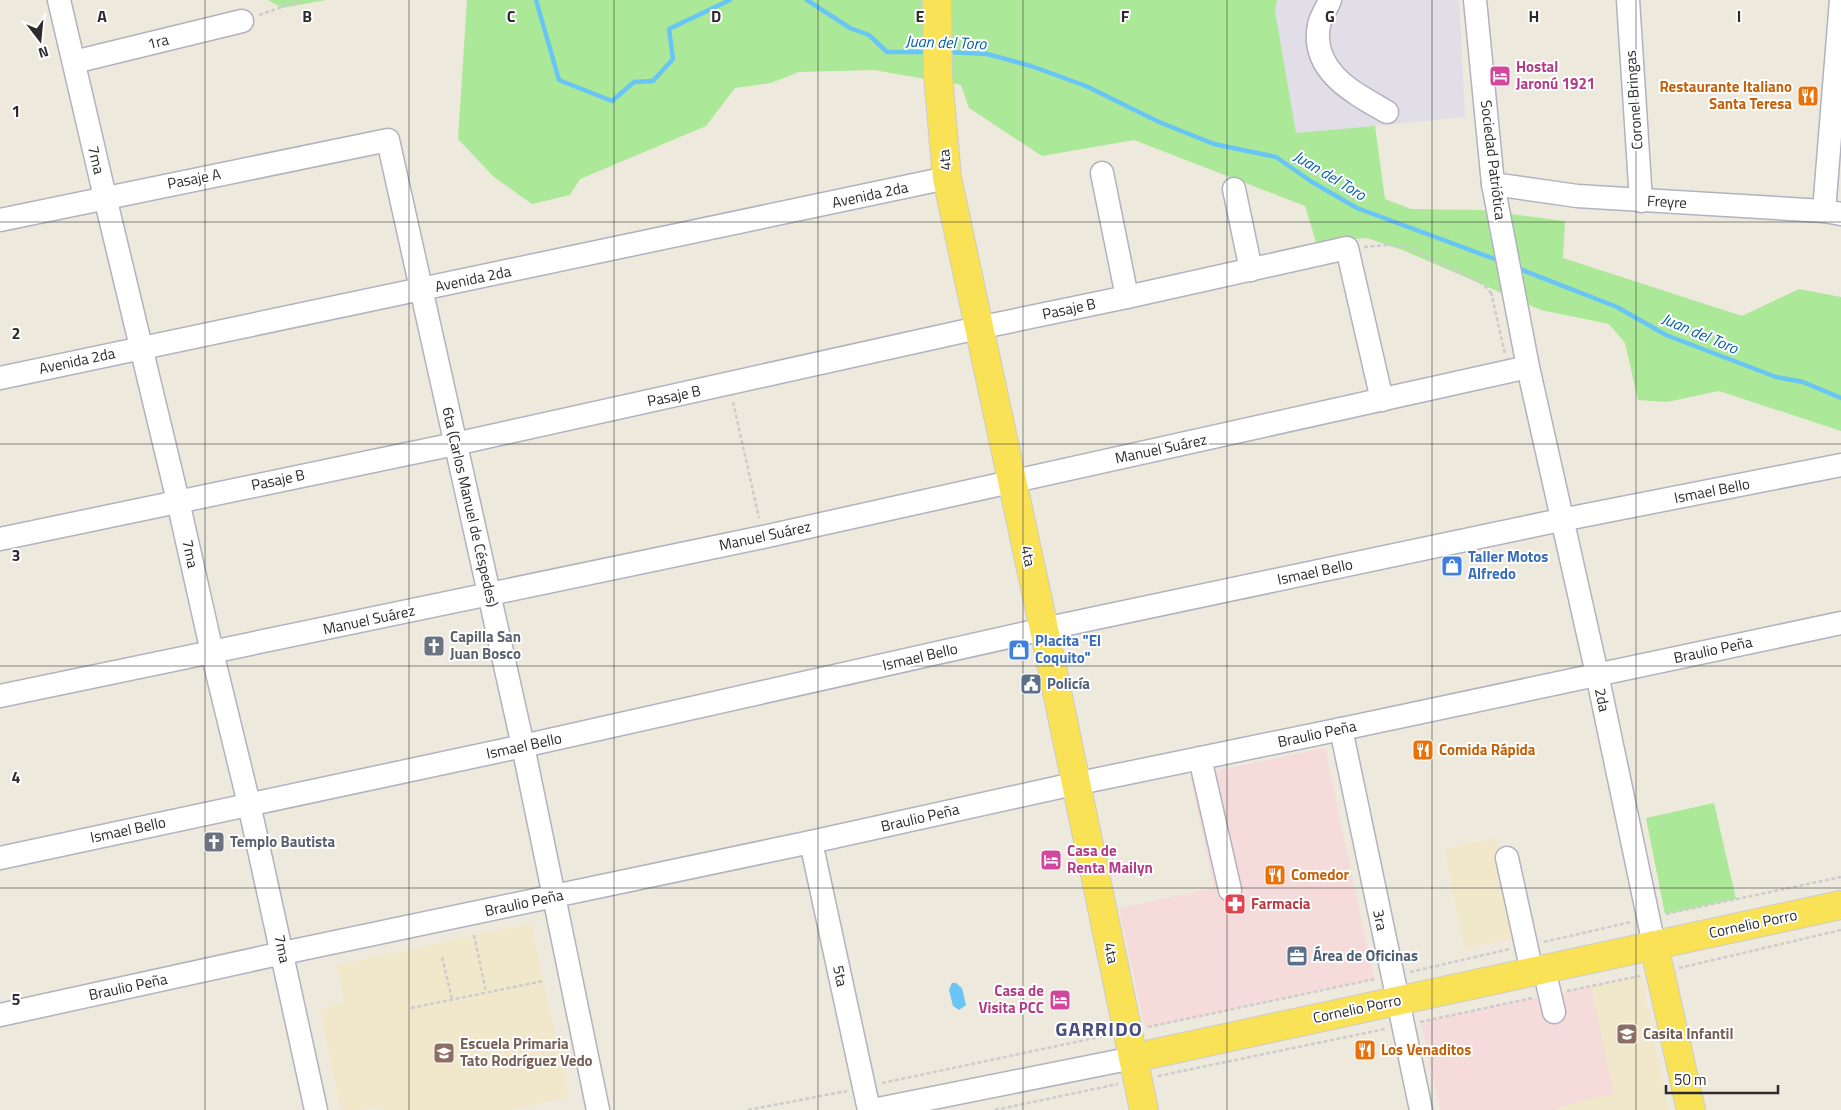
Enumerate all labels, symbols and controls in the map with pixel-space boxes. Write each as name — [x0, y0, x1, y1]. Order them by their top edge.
text: A — [97, 4, 107, 28]
text: B — [302, 4, 312, 28]
text: C — [507, 4, 516, 28]
text: D — [711, 4, 721, 28]
text: E — [916, 4, 925, 28]
text: F — [1121, 4, 1130, 28]
text: G — [1325, 4, 1335, 28]
text: H — [1529, 4, 1539, 28]
text: I — [1737, 4, 1741, 28]
north arrow — [15, 15, 65, 65]
street label: 1ra — [145, 28, 171, 55]
water label: Juan del Toro — [905, 29, 988, 55]
text: N — [36, 42, 51, 64]
street label: Coronel Bringas — [1619, 50, 1648, 150]
place label: Hostal Jaronú 1921 — [1516, 55, 1595, 95]
hotel icon: Hostal Jaronú 1921 — [1488, 64, 1512, 88]
place label: Restaurante Italiano Santa Teresa — [1659, 75, 1792, 115]
restaurant icon: Restaurante Italiano Santa Teresa — [1796, 84, 1820, 108]
text: 1 — [12, 99, 20, 123]
street label: Sociedad Patriótica — [1475, 99, 1512, 222]
street label: 7ma — [82, 143, 111, 177]
water label: Juan del Toro — [1289, 144, 1372, 207]
street label: 4ta — [932, 148, 957, 172]
street label: Pasaje A — [165, 162, 223, 195]
street label: Avenida 2da — [830, 175, 911, 214]
street label: Freyre — [1646, 189, 1688, 214]
street label: Avenida 2da — [433, 259, 514, 298]
street label: Pasaje B — [1040, 292, 1098, 325]
water label: Juan del Toro — [1658, 306, 1743, 360]
text: 2 — [12, 321, 20, 345]
street label: Avenida 2da — [37, 341, 118, 380]
street label: Pasaje B — [645, 379, 703, 412]
street label: 6ta (Carlos Manuel de Céspedes) — [436, 405, 505, 609]
street label: Manuel Suárez — [1113, 428, 1209, 469]
street label: Pasaje B — [249, 463, 307, 496]
street label: Ismael Bello — [1672, 472, 1752, 509]
street label: Manuel Suárez — [717, 515, 813, 556]
street label: 7ma — [176, 538, 205, 571]
text: 3 — [12, 543, 20, 567]
street label: 4ta — [1015, 543, 1042, 569]
place label: Taller Motos Alfredo — [1468, 545, 1548, 585]
street label: Ismael Bello — [1275, 552, 1355, 591]
shop icon: Taller Motos Alfredo — [1440, 554, 1464, 578]
street label: Manuel Suárez — [321, 599, 417, 640]
place label: Capilla San Juan Bosco — [450, 625, 521, 665]
place label: Placita "El Coquito" — [1035, 629, 1101, 669]
street label: Braulio Peña — [1671, 630, 1755, 669]
church icon: Capilla San Juan Bosco — [422, 634, 446, 658]
street label: Ismael Bello — [880, 637, 960, 676]
shop icon: Placita "El Coquito" — [1007, 638, 1031, 662]
public building icon: Policía — [1019, 672, 1043, 696]
place label: Policía — [1047, 672, 1090, 695]
street label: 2da — [1589, 686, 1616, 714]
street label: Braulio Peña — [1275, 714, 1359, 753]
street label: Ismael Bello — [484, 726, 564, 765]
restaurant icon: Comida Rápida — [1411, 738, 1435, 762]
place label: Comida Rápida — [1439, 738, 1536, 761]
text: 4 — [12, 765, 21, 789]
street label: Braulio Peña — [878, 797, 962, 838]
street label: Ismael Bello — [88, 810, 168, 849]
church icon: Templo Bautista — [202, 830, 226, 854]
place label: Templo Bautista — [230, 830, 336, 853]
place label: Casa de Renta Mailyn — [1067, 839, 1153, 879]
hotel icon: Casa de Renta Mailyn — [1039, 848, 1063, 872]
restaurant icon: Comedor — [1263, 863, 1287, 887]
place label: Comedor — [1291, 863, 1349, 886]
street label: Braulio Peña — [482, 883, 566, 922]
pharmacy icon: Farmacia — [1223, 892, 1247, 916]
place label: Farmacia — [1251, 892, 1311, 915]
street label: Cornelio Porro — [1707, 903, 1799, 944]
street label: 3ra — [1367, 907, 1394, 933]
street label: 7ma — [268, 933, 297, 966]
street label: 4ta — [1098, 940, 1125, 966]
office icon: Área de Oficinas — [1285, 944, 1309, 968]
place label: Área de Oficinas — [1313, 944, 1418, 967]
street label: 5ta — [827, 963, 854, 989]
street label: Braulio Peña — [86, 967, 170, 1006]
place label: Casa de Visita PCC — [979, 979, 1044, 1019]
text: 5 — [12, 987, 21, 1011]
hotel icon: Casa de Visita PCC — [1048, 988, 1072, 1012]
street label: Cornelio Porro — [1311, 988, 1403, 1029]
district label: GARRIDO — [1055, 1013, 1143, 1044]
school or university icon: Casita Infantil — [1615, 1022, 1639, 1046]
place label: Casita Infantil — [1643, 1022, 1733, 1045]
place label: Escuela Primaria Tato Rodríguez Vedo — [460, 1032, 593, 1072]
restaurant icon: Los Venaditos — [1353, 1038, 1377, 1062]
place label: Los Venaditos — [1381, 1038, 1471, 1061]
school or university icon: Escuela Primaria Tato Rodríguez Vedo — [432, 1041, 456, 1065]
scale bar — [1666, 1062, 1778, 1094]
text: 50 m — [1674, 1068, 1707, 1091]

